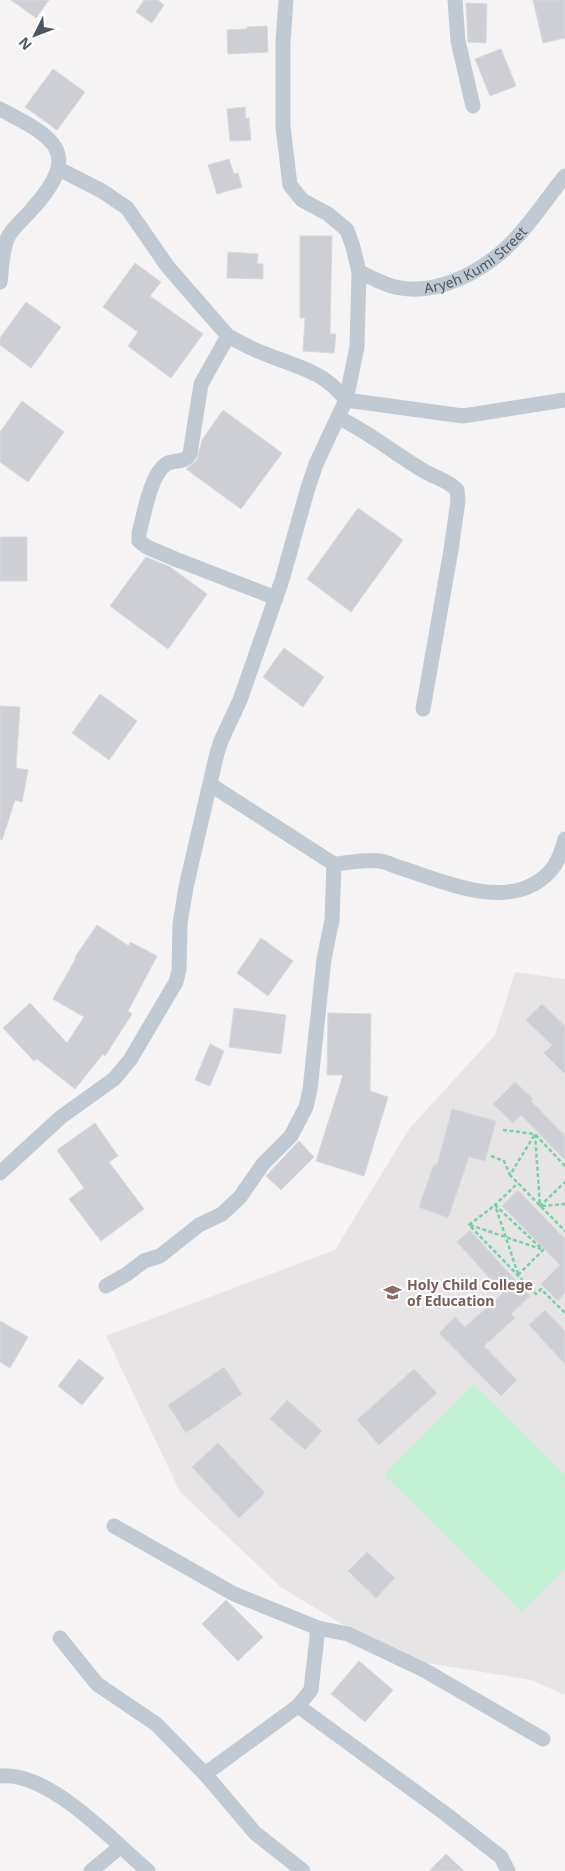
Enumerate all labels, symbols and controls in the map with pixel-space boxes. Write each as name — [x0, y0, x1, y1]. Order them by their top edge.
north arrow — [10, 10, 60, 60]
text: N — [14, 33, 36, 55]
street label: Aryeh Kumi Street — [423, 222, 531, 298]
place label: Holy Child College of Education — [407, 1275, 533, 1310]
school or university icon: Holy Child College of Education — [383, 1283, 403, 1303]

